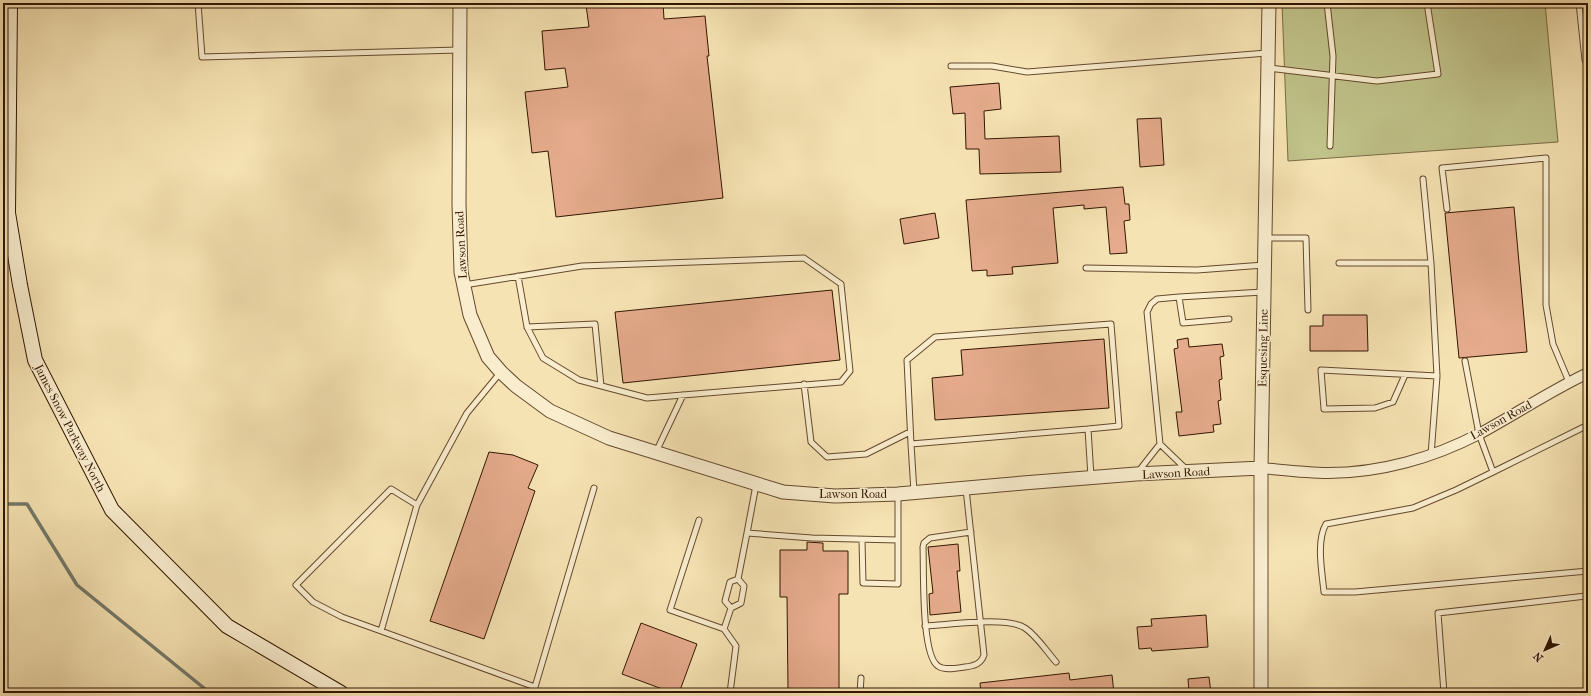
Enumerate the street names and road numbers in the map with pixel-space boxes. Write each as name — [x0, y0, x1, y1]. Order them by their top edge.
street label: Lawson Road — [452, 210, 470, 279]
street label: Esquesing Line — [1255, 309, 1271, 387]
street label: James Snow Parkway North — [31, 361, 108, 494]
street label: Lawson Road — [1468, 397, 1535, 443]
street label: Lawson Road — [1142, 464, 1211, 482]
street label: Lawson Road — [819, 487, 888, 501]

